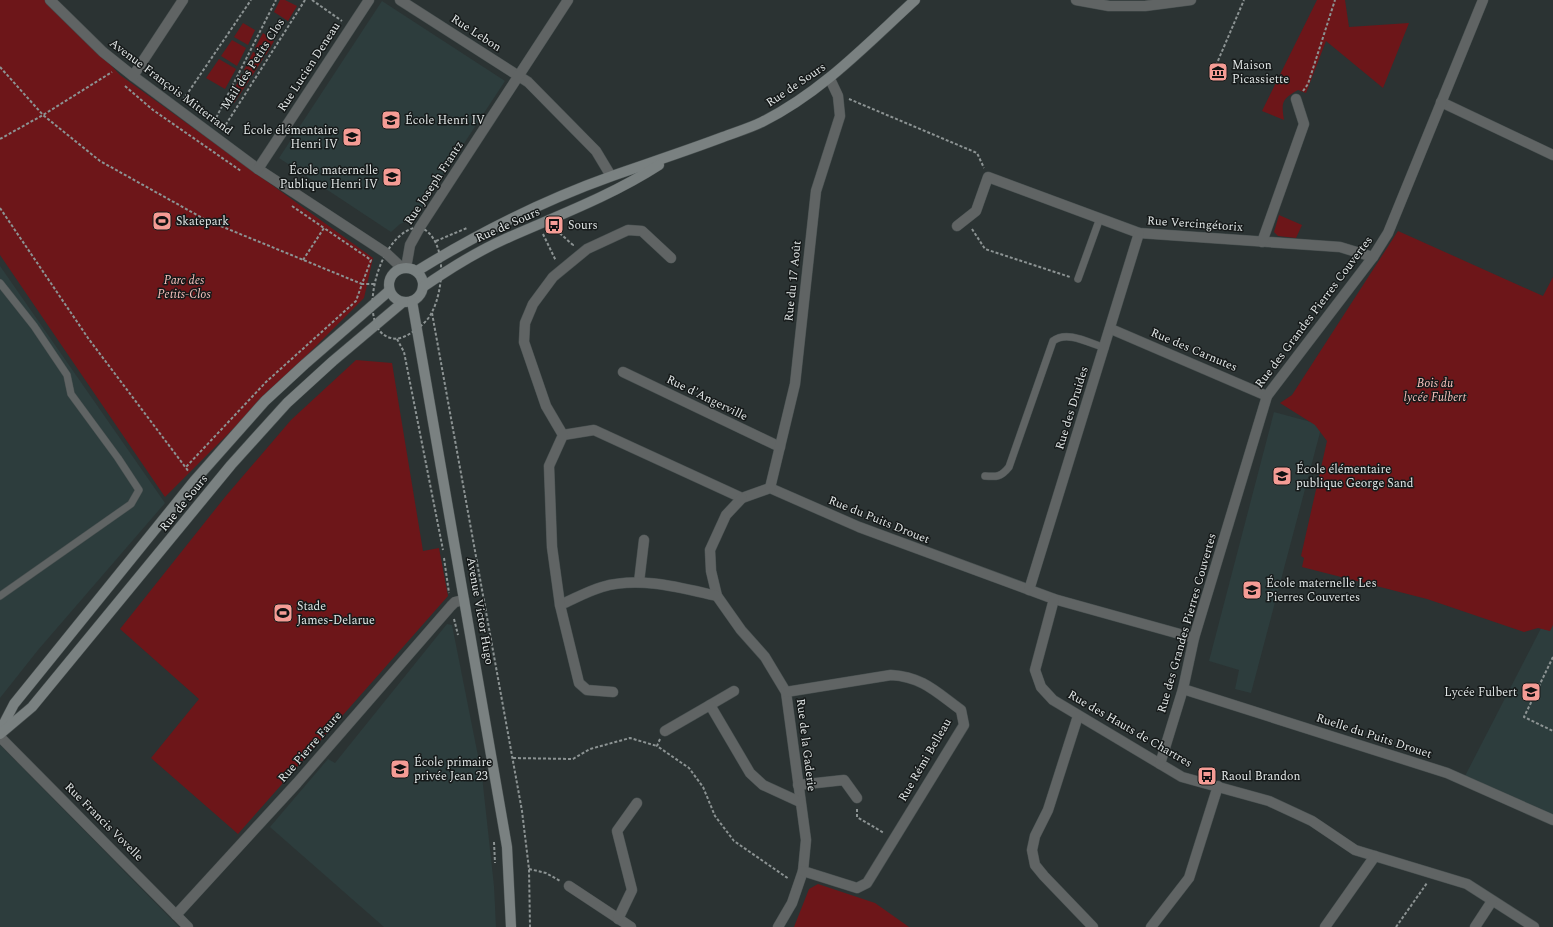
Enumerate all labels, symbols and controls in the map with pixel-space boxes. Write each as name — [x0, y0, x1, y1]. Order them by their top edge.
street label: Rue Lebon — [447, 9, 505, 57]
street label: Mail des Petits Clos — [216, 14, 290, 114]
street label: Rue Lucien Deneau — [273, 18, 345, 116]
street label: Avenue François Mitterrand — [105, 34, 237, 140]
place label: Maison Picassiette — [1232, 56, 1289, 89]
street label: Rue de Sours — [762, 58, 830, 112]
museum icon: Maison Picassiette — [1207, 61, 1229, 83]
school or university icon: École Henri IV — [380, 109, 402, 131]
place label: École Henri IV — [405, 111, 485, 130]
place label: École élémentaire Henri IV — [243, 121, 338, 154]
school or university icon: École élémentaire Henri IV — [341, 126, 363, 148]
street label: Rue Joseph Frantz — [400, 137, 468, 229]
place label: École maternelle Publique Henri IV — [280, 161, 378, 194]
school or university icon: École maternelle Publique Henri IV — [381, 166, 403, 188]
street label: Rue de Sours — [473, 202, 543, 248]
sports icon: Skatepark — [151, 210, 173, 232]
street label: Rue Vercingétorix — [1146, 211, 1244, 237]
place label: Skatepark — [176, 212, 229, 231]
bus stop icon: Sours — [543, 214, 565, 236]
place label: Sours — [568, 216, 598, 235]
street label: Rue des Grandes Pierres Couvertes — [1250, 232, 1378, 392]
street label: Rue du 17 Août — [779, 240, 807, 322]
park label: Parc des Petits-Clos — [157, 271, 211, 304]
street label: Rue des Carnutes — [1148, 323, 1240, 377]
street label: Rue des Druides — [1050, 364, 1094, 452]
street label: Rue d'Angerville — [663, 370, 751, 426]
park label: Bois du lycée Fulbert — [1404, 374, 1466, 407]
place label: École élémentaire publique George Sand — [1296, 460, 1414, 493]
school or university icon: École élémentaire publique George Sand — [1271, 465, 1293, 487]
street label: Rue de Sours — [155, 470, 213, 536]
street label: Rue du Puits Drouet — [825, 491, 933, 549]
street label: Rue des Grandes Pierres Couvertes — [1152, 531, 1222, 715]
street label: Avenue Victor Hugo — [461, 556, 499, 666]
place label: École maternelle Les Pierres Couvertes — [1266, 574, 1377, 607]
school or university icon: École maternelle Les Pierres Couvertes — [1241, 579, 1263, 601]
place label: Stade James-Delarue — [297, 597, 375, 630]
sports icon: Stade James-Delarue — [272, 602, 294, 624]
school or university icon: Lycée Fulbert — [1520, 681, 1542, 703]
place label: Lycée Fulbert — [1444, 683, 1517, 702]
street label: Rue des Hauts de Chartres — [1064, 686, 1196, 772]
street label: Rue de la Gaderie — [791, 698, 821, 793]
street label: Rue Pierre Faure — [274, 707, 347, 787]
street label: Ruelle du Puits Drouet — [1314, 708, 1434, 764]
street label: Rue Rémi Belleau — [893, 714, 957, 805]
place label: École primaire privée Jean 23 — [414, 753, 492, 786]
school or university icon: École primaire privée Jean 23 — [389, 758, 411, 780]
bus stop icon: Raoul Brandon — [1196, 765, 1218, 787]
place label: Raoul Brandon — [1221, 767, 1300, 786]
street label: Rue Francis Vovelle — [60, 778, 148, 866]

